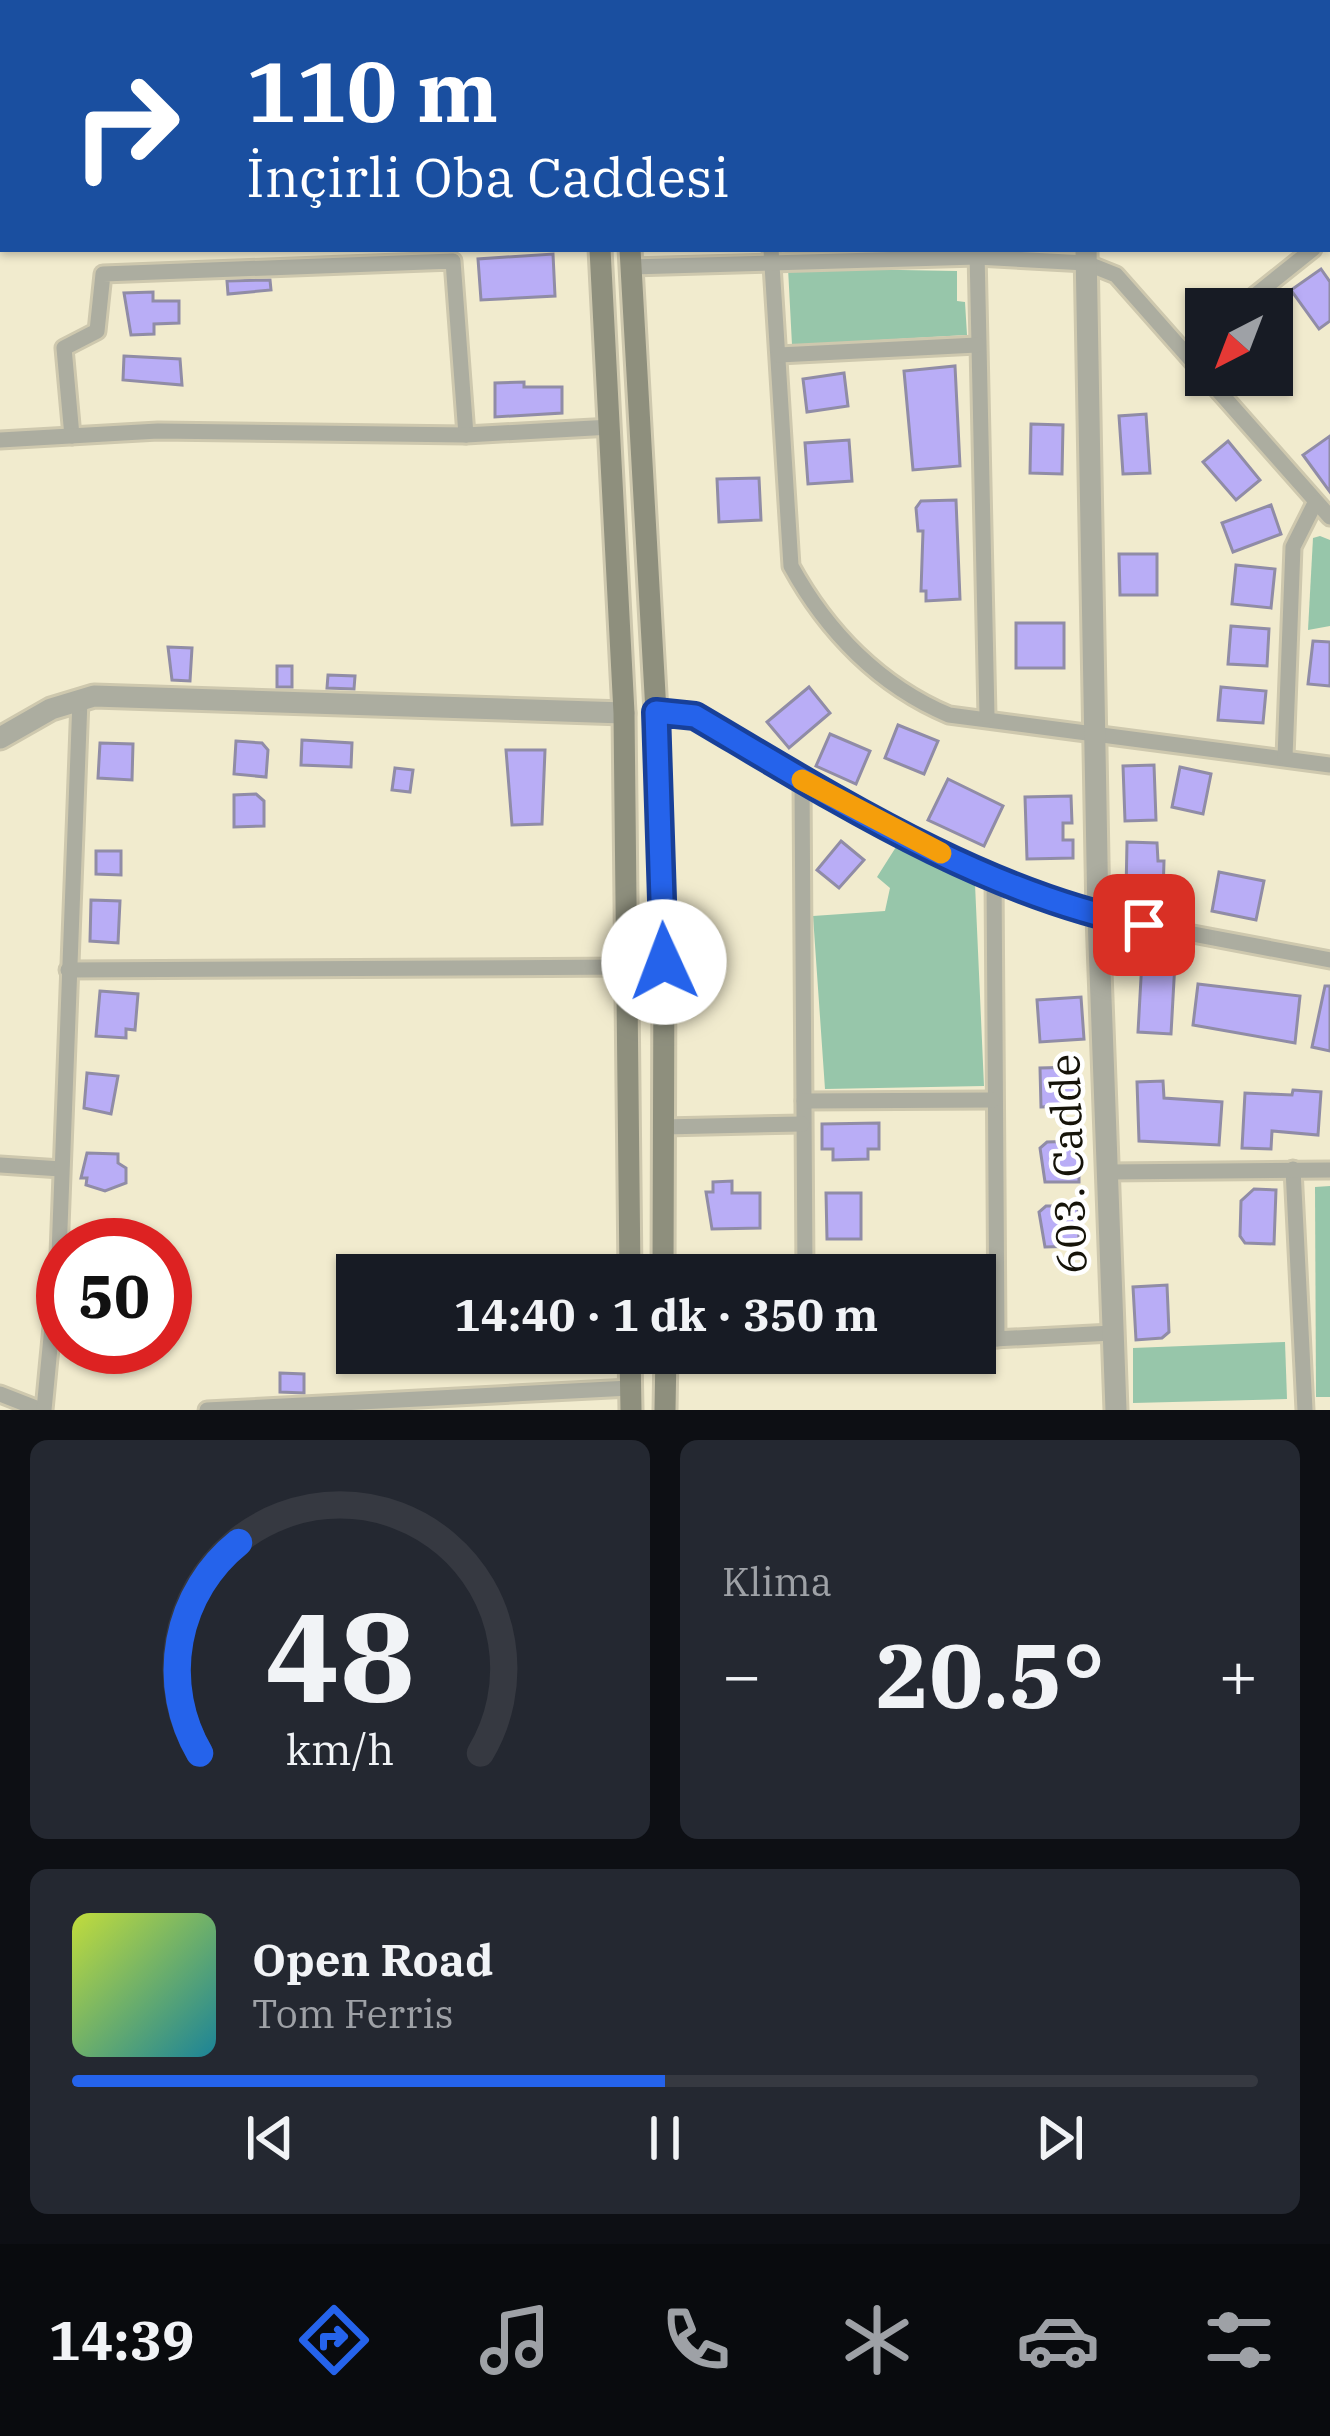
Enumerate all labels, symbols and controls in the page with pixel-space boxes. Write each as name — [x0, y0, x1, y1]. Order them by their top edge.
text: 110 m — [246, 36, 498, 145]
icon: right — [48, 48, 204, 204]
text: İnçirli Oba Caddesi — [246, 142, 729, 212]
north arrow — [1185, 288, 1293, 396]
map controls — [1185, 288, 1293, 396]
pin — [1093, 874, 1195, 976]
icon: arrive — [1111, 892, 1177, 958]
position arrow — [601, 899, 727, 1025]
street label: 603. Cadde — [1036, 1053, 1099, 1275]
speed limit sign: 50 — [36, 1218, 192, 1374]
text: 14:40 · 1 dk · 350 m — [454, 1285, 878, 1343]
text: Klima — [722, 1556, 832, 1607]
text: 48 — [265, 1574, 415, 1736]
text: 20.5° — [875, 1616, 1105, 1733]
text: − — [722, 1631, 762, 1717]
text: + — [1218, 1631, 1258, 1717]
text: km/h — [286, 1720, 394, 1776]
text: Open Road — [252, 1930, 493, 1988]
text: Tom Ferris — [252, 1988, 454, 2039]
icon: previous — [237, 2105, 303, 2171]
icon: pause — [632, 2105, 698, 2171]
icon: next — [1027, 2105, 1093, 2171]
icon: directions — [292, 2298, 376, 2382]
icon: music — [473, 2298, 557, 2382]
icon: phone — [654, 2298, 738, 2382]
icon: climate — [835, 2298, 919, 2382]
icon: car — [1016, 2298, 1100, 2382]
icon: filters — [1197, 2298, 1281, 2382]
text: 14:39 — [49, 2305, 195, 2375]

